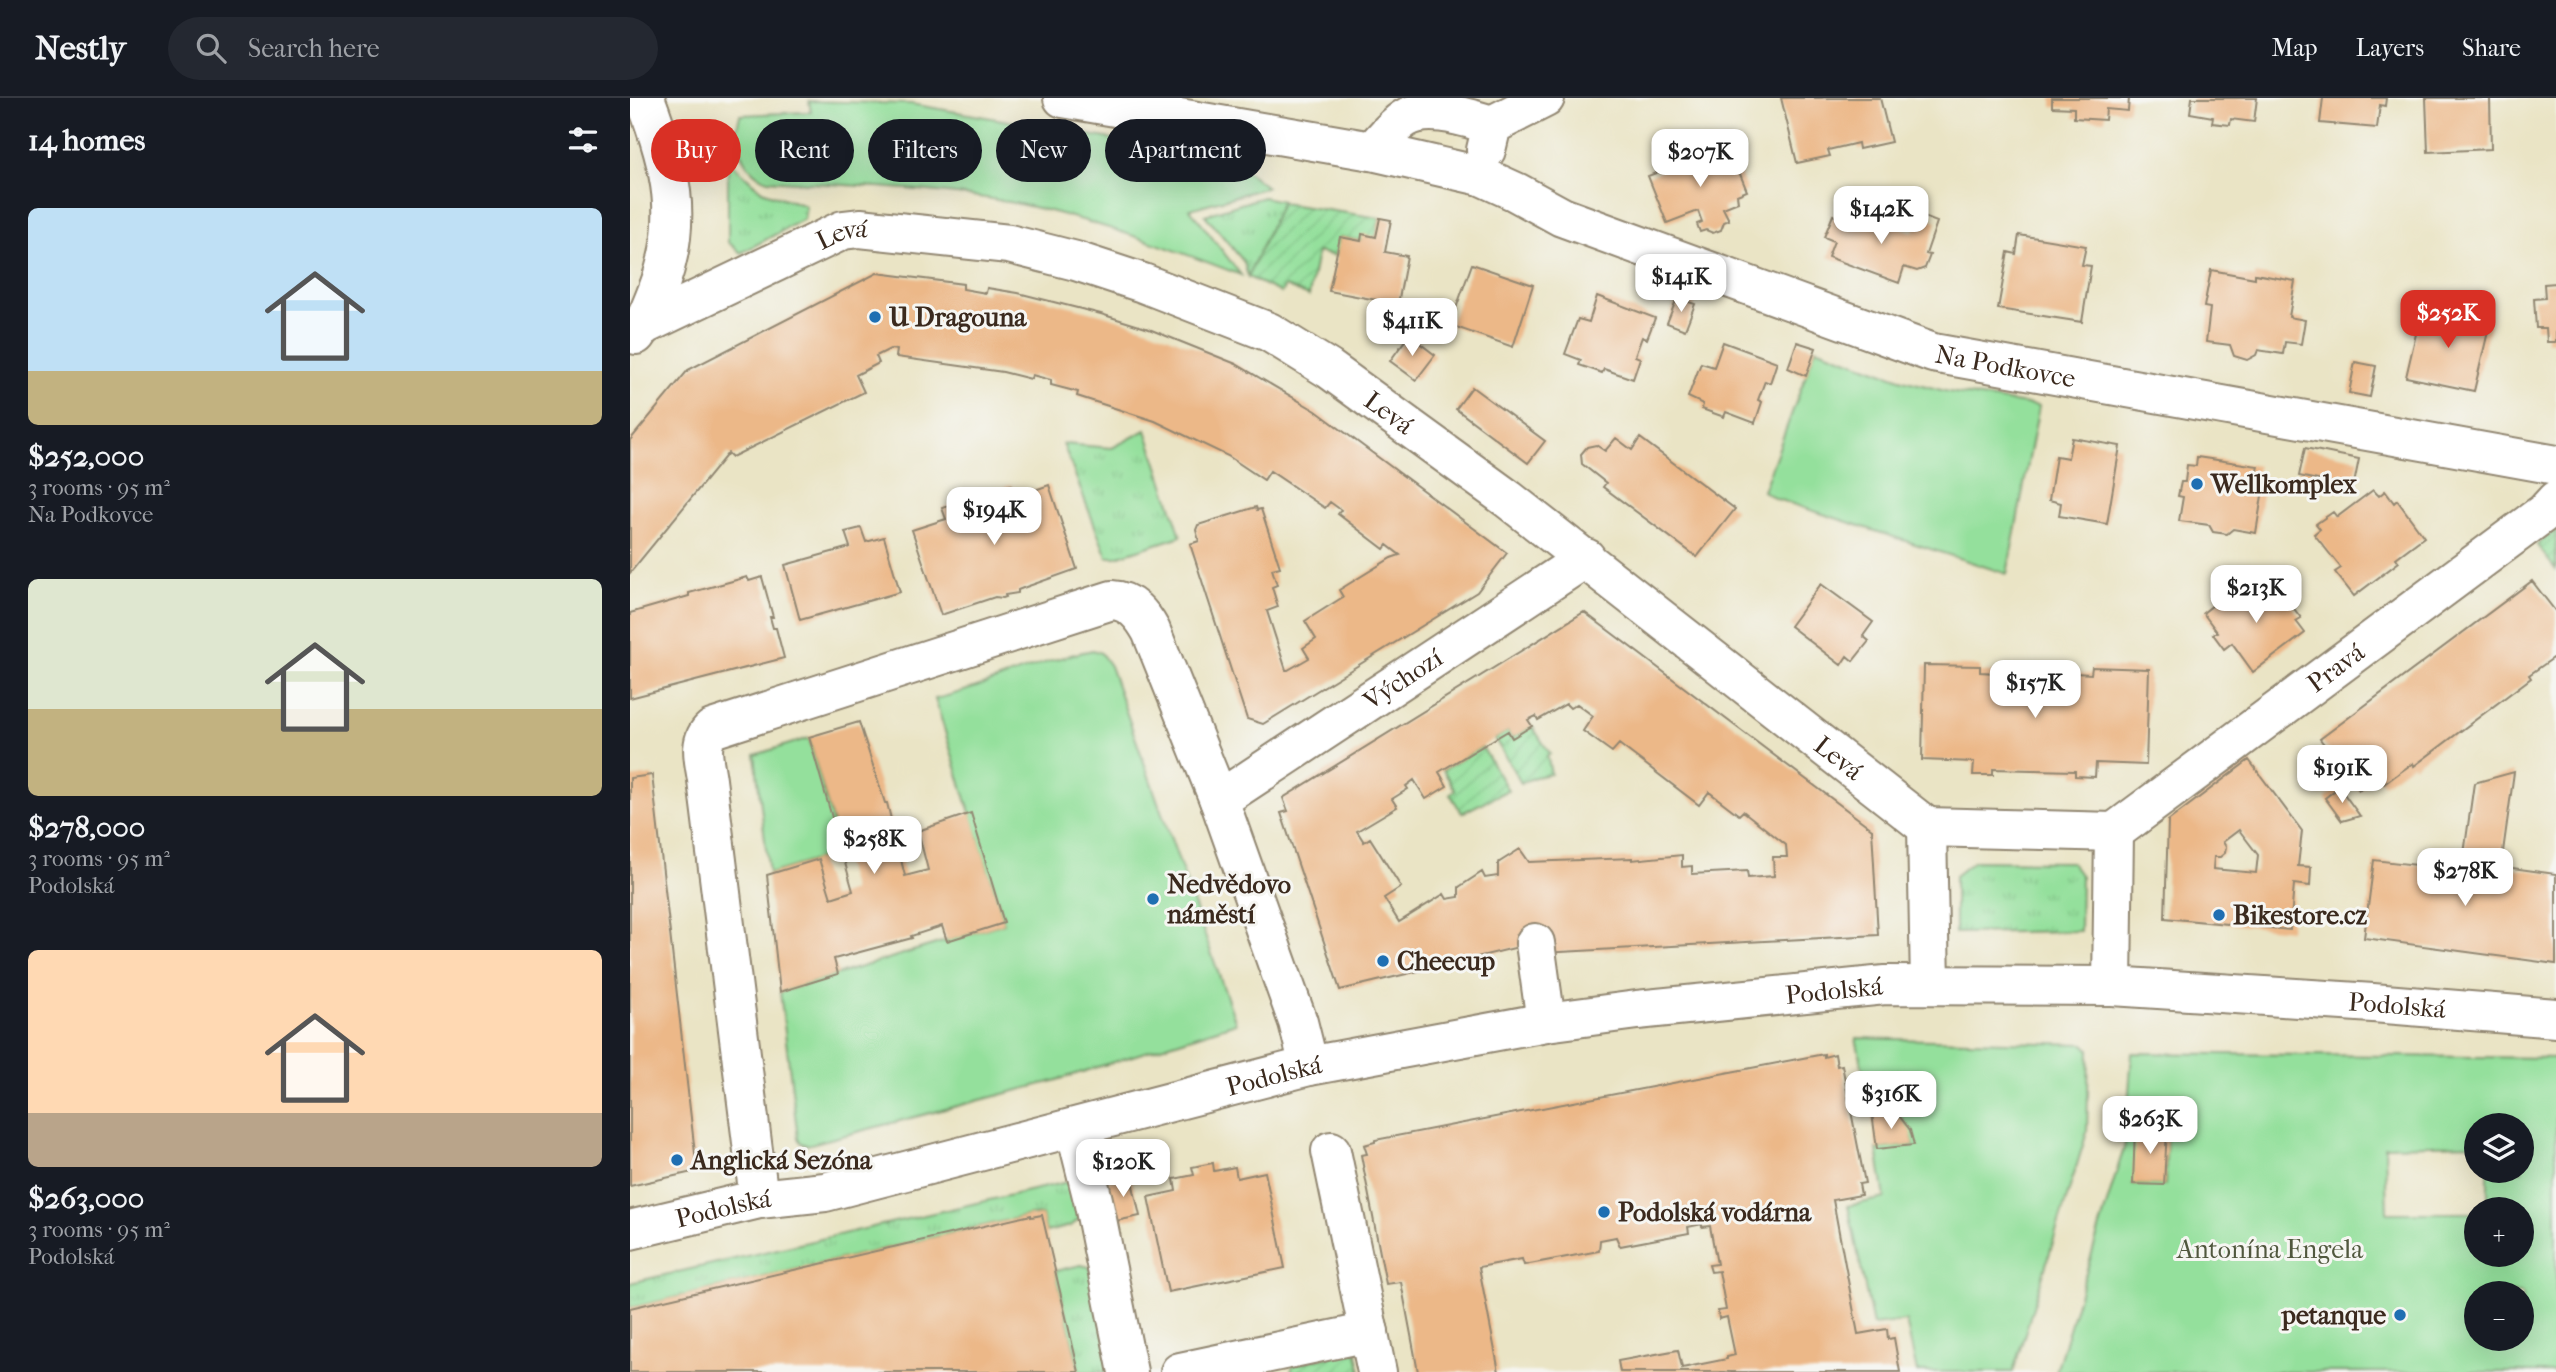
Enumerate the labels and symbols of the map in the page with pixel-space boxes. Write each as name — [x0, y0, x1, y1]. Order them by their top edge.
pin: $207K — [1651, 130, 1749, 189]
pin: $142K — [1832, 186, 1930, 246]
street label: Levá — [811, 213, 870, 257]
pin: $141K — [1632, 254, 1730, 314]
pin: $252K — [2399, 290, 2497, 350]
pin: $411K — [1363, 299, 1461, 358]
place label: U Dragouna — [888, 302, 1027, 333]
marker: U Dragouna — [867, 309, 883, 325]
street label: Na Podkovce — [1933, 339, 2078, 394]
street label: Levá — [1358, 385, 1420, 442]
place label: Wellkomplex — [2210, 469, 2357, 500]
marker: Wellkomplex — [2189, 476, 2205, 492]
pin: $194K — [945, 488, 1043, 547]
pin: $213K — [2207, 566, 2305, 625]
street label: Pravá — [2301, 636, 2371, 699]
street label: Výchozí — [1357, 642, 1448, 717]
pin: $157K — [1986, 660, 2084, 720]
street label: Levá — [1808, 730, 1870, 787]
pin: $191K — [2293, 746, 2391, 805]
pin: $258K — [825, 816, 923, 876]
pin: $278K — [2416, 848, 2514, 908]
place label: Nedvědovo náměstí — [1166, 869, 1291, 930]
marker: Nedvědovo náměstí — [1145, 891, 1161, 907]
place label: Bikestore.cz — [2233, 900, 2368, 931]
marker: Bikestore.cz — [2211, 907, 2227, 923]
place label: Cheecup — [1397, 946, 1495, 977]
marker: Cheecup — [1375, 953, 1391, 969]
street label: Podolská — [1784, 970, 1885, 1011]
street label: Podolská — [2347, 986, 2448, 1025]
street label: Podolská — [1223, 1049, 1325, 1103]
pin: $316K — [1842, 1072, 1940, 1131]
pin: $263K — [2101, 1096, 2199, 1156]
pin: $120K — [1074, 1140, 1172, 1199]
place label: Anglická Sezóna — [689, 1145, 873, 1176]
marker: Anglická Sezóna — [669, 1152, 685, 1168]
street label: Podolská — [672, 1183, 774, 1235]
place label: Podolská vodárna — [1618, 1197, 1812, 1228]
marker: Podolská vodárna — [1596, 1204, 1612, 1220]
park label: Antonína Engela — [2176, 1234, 2364, 1265]
place label: petanque — [2281, 1300, 2386, 1331]
marker: petanque — [2392, 1307, 2408, 1323]

